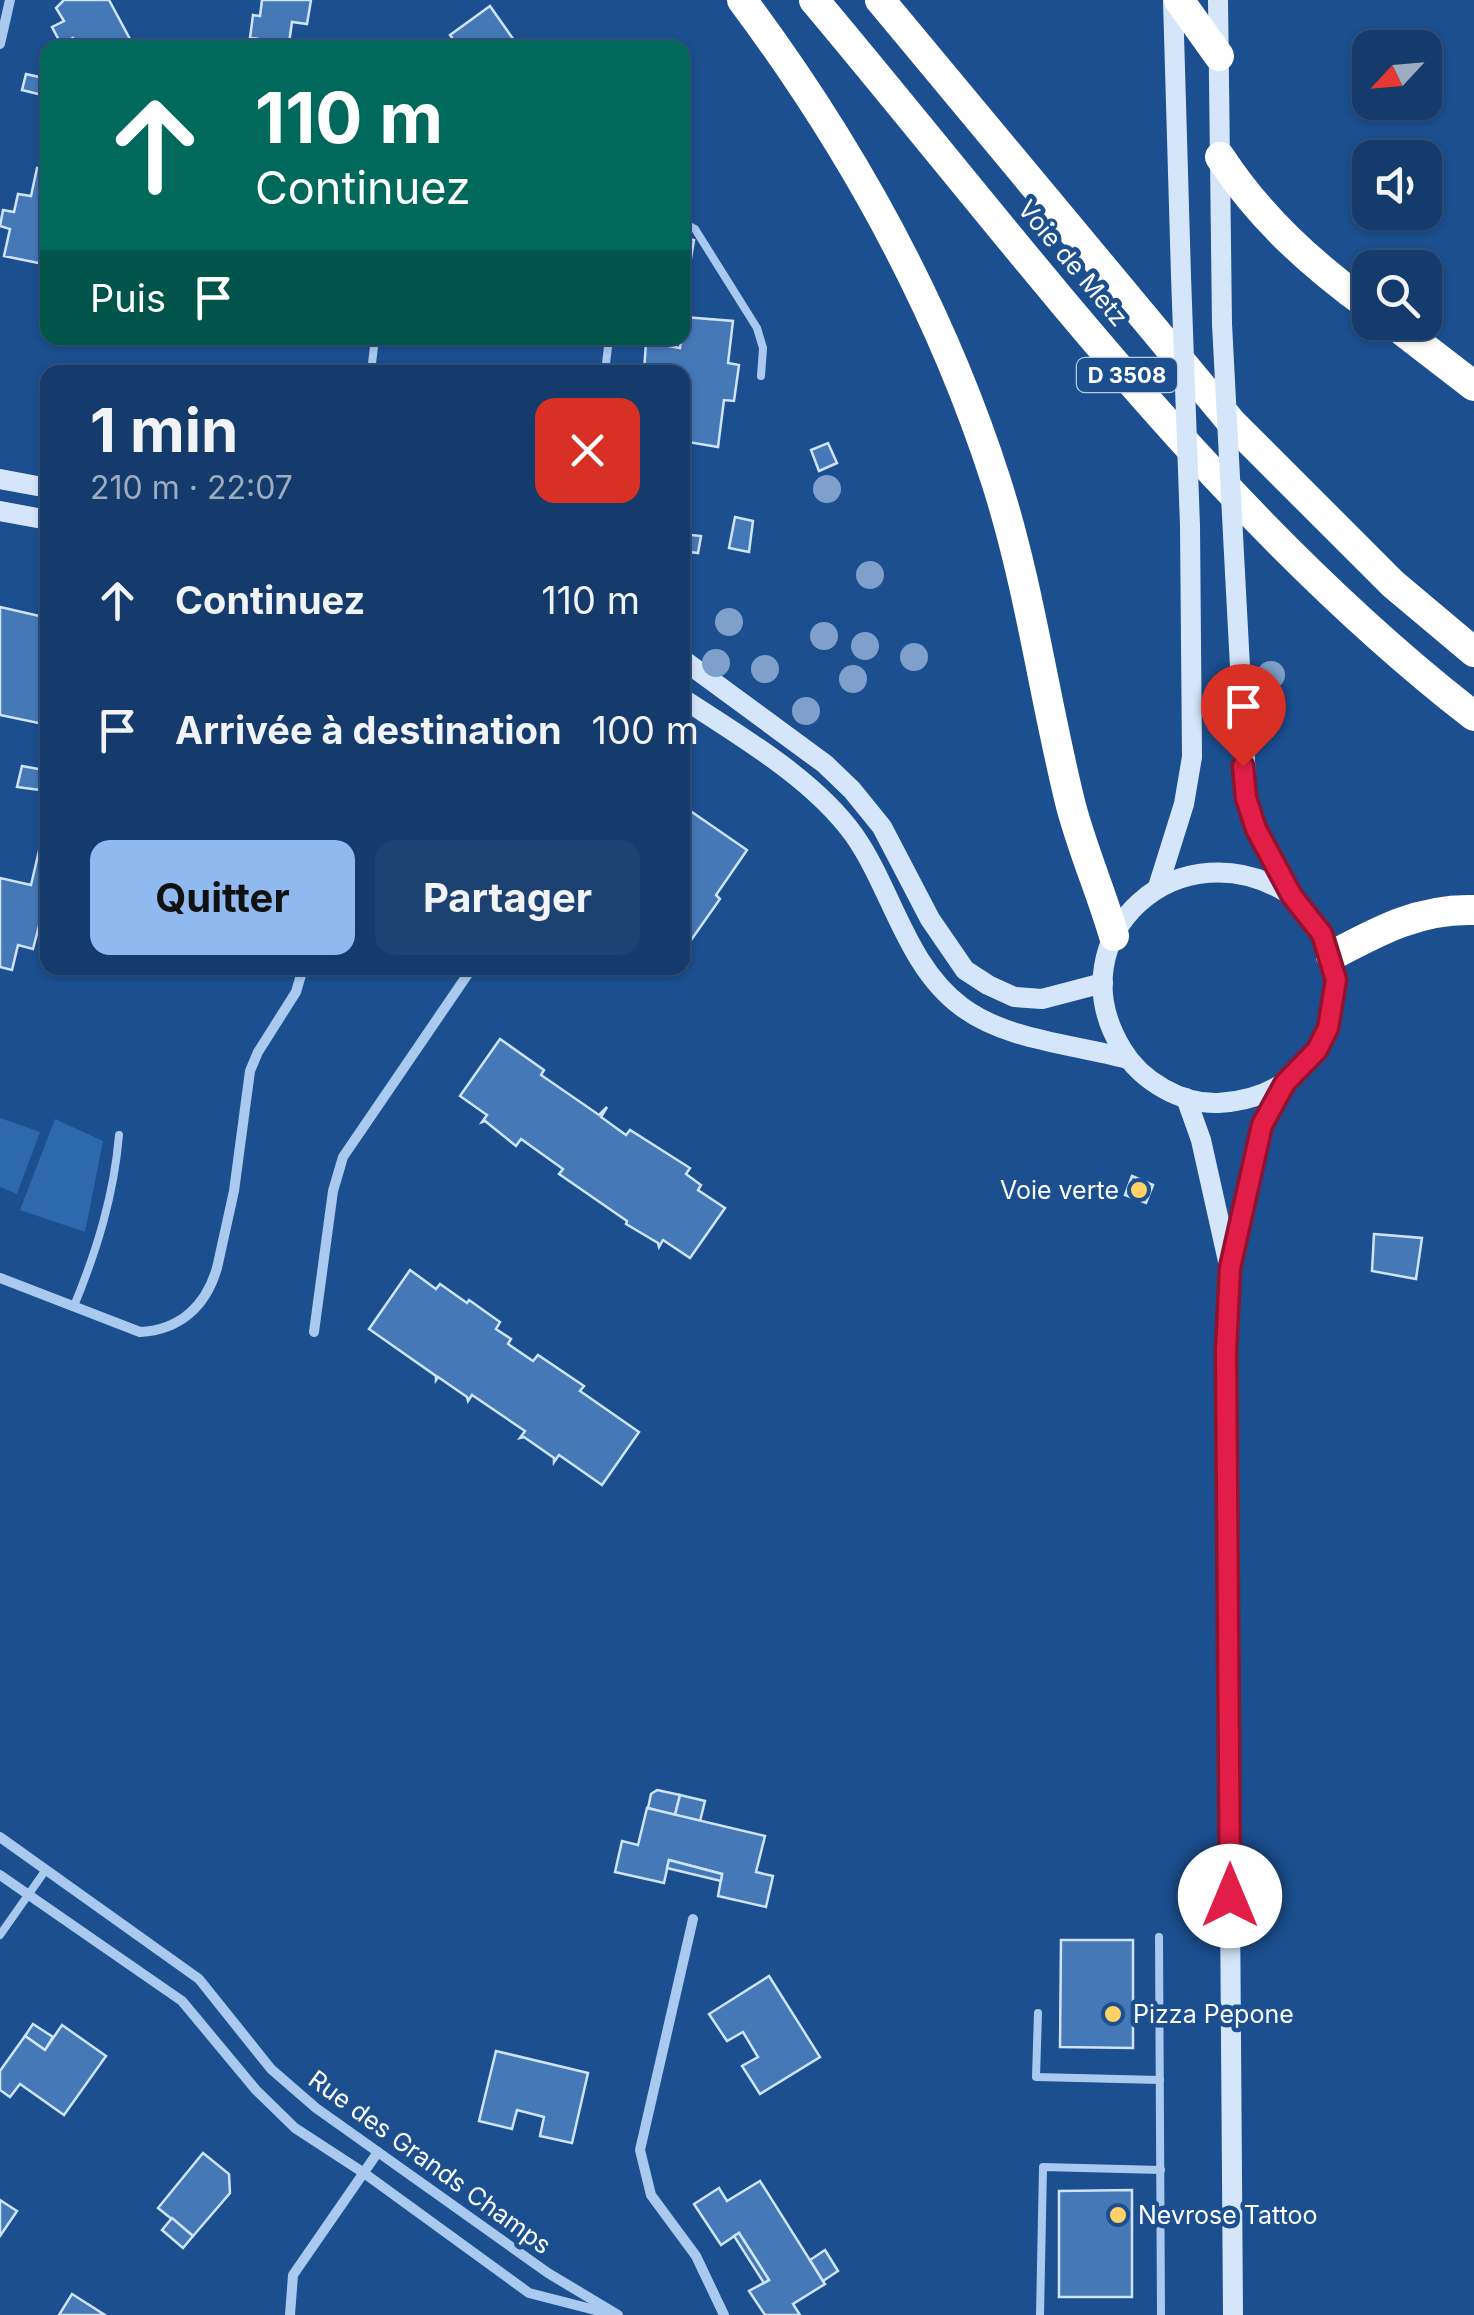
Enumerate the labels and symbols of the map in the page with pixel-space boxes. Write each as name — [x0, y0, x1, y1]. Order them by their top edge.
north arrow — [1352, 30, 1442, 120]
street label: Voie de Metz — [1012, 194, 1134, 332]
road number: D 3508 — [1077, 358, 1177, 392]
pin — [1201, 664, 1286, 767]
place label: Voie verte — [1000, 1175, 1119, 1205]
marker: Voie verte — [1128, 1179, 1150, 1201]
position arrow — [1178, 1844, 1282, 1948]
place label: Pizza Pepone — [1133, 1999, 1294, 2029]
marker: Pizza Pepone — [1102, 2003, 1124, 2025]
street label: Rue des Grands Champs — [303, 2064, 557, 2260]
place label: Nevrose Tattoo — [1138, 2200, 1318, 2230]
marker: Nevrose Tattoo — [1107, 2204, 1129, 2226]

